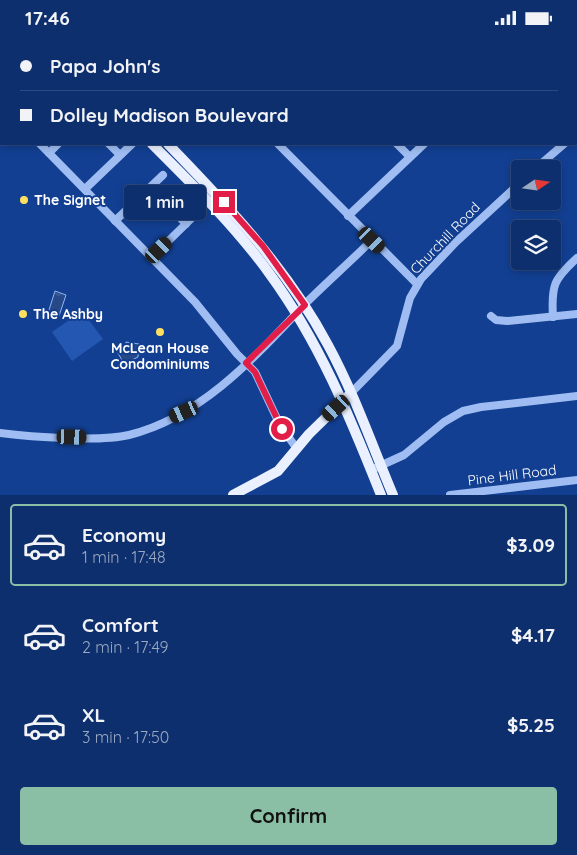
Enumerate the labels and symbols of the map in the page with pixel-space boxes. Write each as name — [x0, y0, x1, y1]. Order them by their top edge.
north arrow — [511, 160, 561, 210]
callout: 1 min — [124, 185, 206, 219]
place label: The Signet — [34, 191, 106, 209]
route end — [213, 191, 235, 213]
marker: The Signet — [18, 194, 30, 206]
street label: Churchill Road — [406, 198, 484, 278]
car — [355, 224, 388, 256]
car — [142, 234, 175, 266]
place label: The Ashby — [33, 305, 103, 323]
marker: The Ashby — [17, 308, 29, 320]
marker: McLean House Condominiums — [154, 326, 166, 338]
place label: McLean House Condominiums — [110, 339, 210, 373]
car — [319, 392, 352, 424]
car — [167, 399, 200, 425]
route start — [271, 418, 293, 440]
car — [56, 429, 87, 445]
street label: Pine Hill Road — [467, 461, 557, 489]

